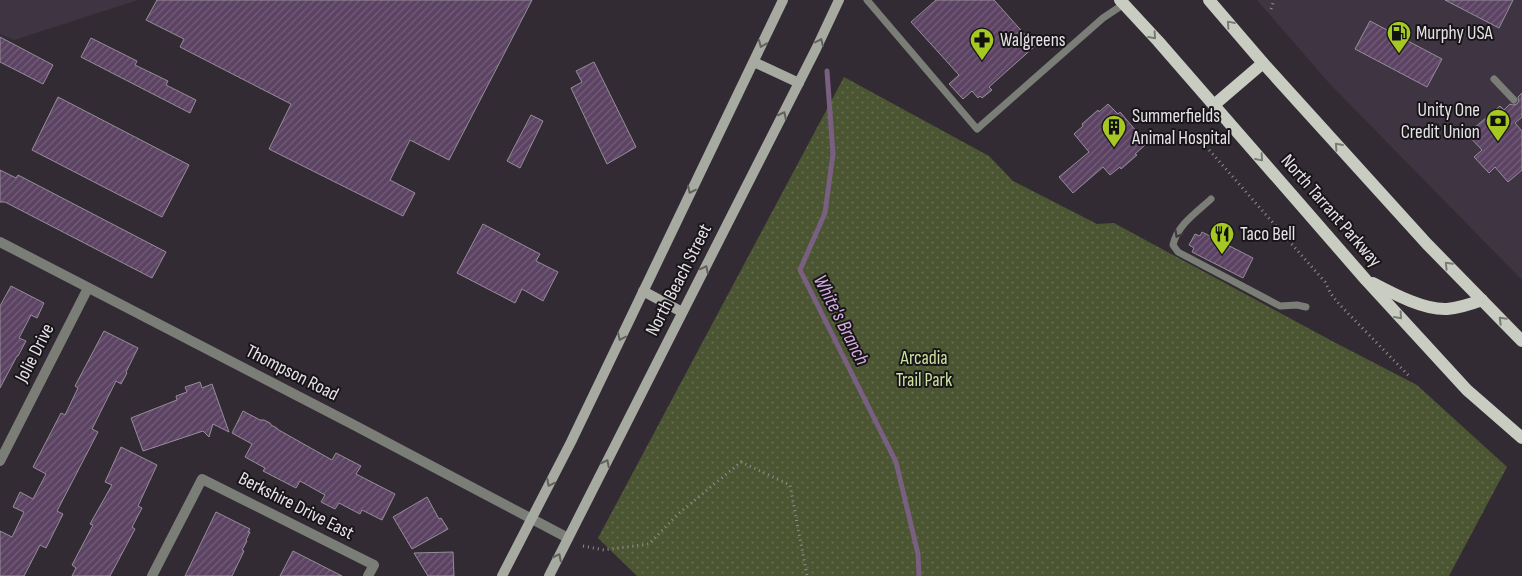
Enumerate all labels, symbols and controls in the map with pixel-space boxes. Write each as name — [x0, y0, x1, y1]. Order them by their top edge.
fuel station icon: Murphy USA — [1386, 20, 1412, 54]
one-way arrow — [1228, 21, 1236, 30]
place label: Murphy USA — [1416, 22, 1494, 45]
pharmacy icon: Walgreens — [969, 27, 995, 61]
place label: Walgreens — [1000, 29, 1066, 52]
one-way arrow — [1147, 30, 1156, 39]
one-way arrow — [813, 38, 824, 47]
one-way arrow — [757, 39, 768, 48]
place label: Unity One Credit Union — [1401, 99, 1480, 144]
place label: Summerfields Animal Hospital — [1131, 105, 1231, 150]
bank icon: Unity One Credit Union — [1485, 108, 1511, 142]
one-way arrow — [777, 111, 787, 120]
building icon: Summerfields Animal Hospital — [1101, 114, 1127, 148]
one-way arrow — [1335, 142, 1344, 151]
street label: North Tarrant Parkway — [1276, 150, 1387, 273]
one-way arrow — [1254, 153, 1263, 162]
one-way arrow — [687, 185, 697, 194]
street label: North Beach Street — [641, 220, 717, 340]
restaurant icon: Taco Bell — [1209, 221, 1235, 255]
place label: Taco Bell — [1240, 223, 1295, 246]
one-way arrow — [1174, 228, 1184, 237]
one-way arrow — [1445, 262, 1454, 271]
one-way arrow — [699, 265, 709, 274]
water label: White's Branch — [808, 271, 874, 369]
one-way arrow — [1393, 310, 1402, 319]
one-way arrow — [1499, 317, 1508, 326]
street label: Jolie Drive — [10, 320, 60, 387]
one-way arrow — [617, 332, 627, 341]
street label: Thompson Road — [242, 340, 342, 406]
park label: Arcadia Trail Park — [896, 347, 953, 392]
one-way arrow — [600, 459, 610, 468]
street label: Berkshire Drive East — [234, 467, 358, 545]
one-way arrow — [546, 478, 556, 487]
one-way arrow — [552, 553, 562, 562]

